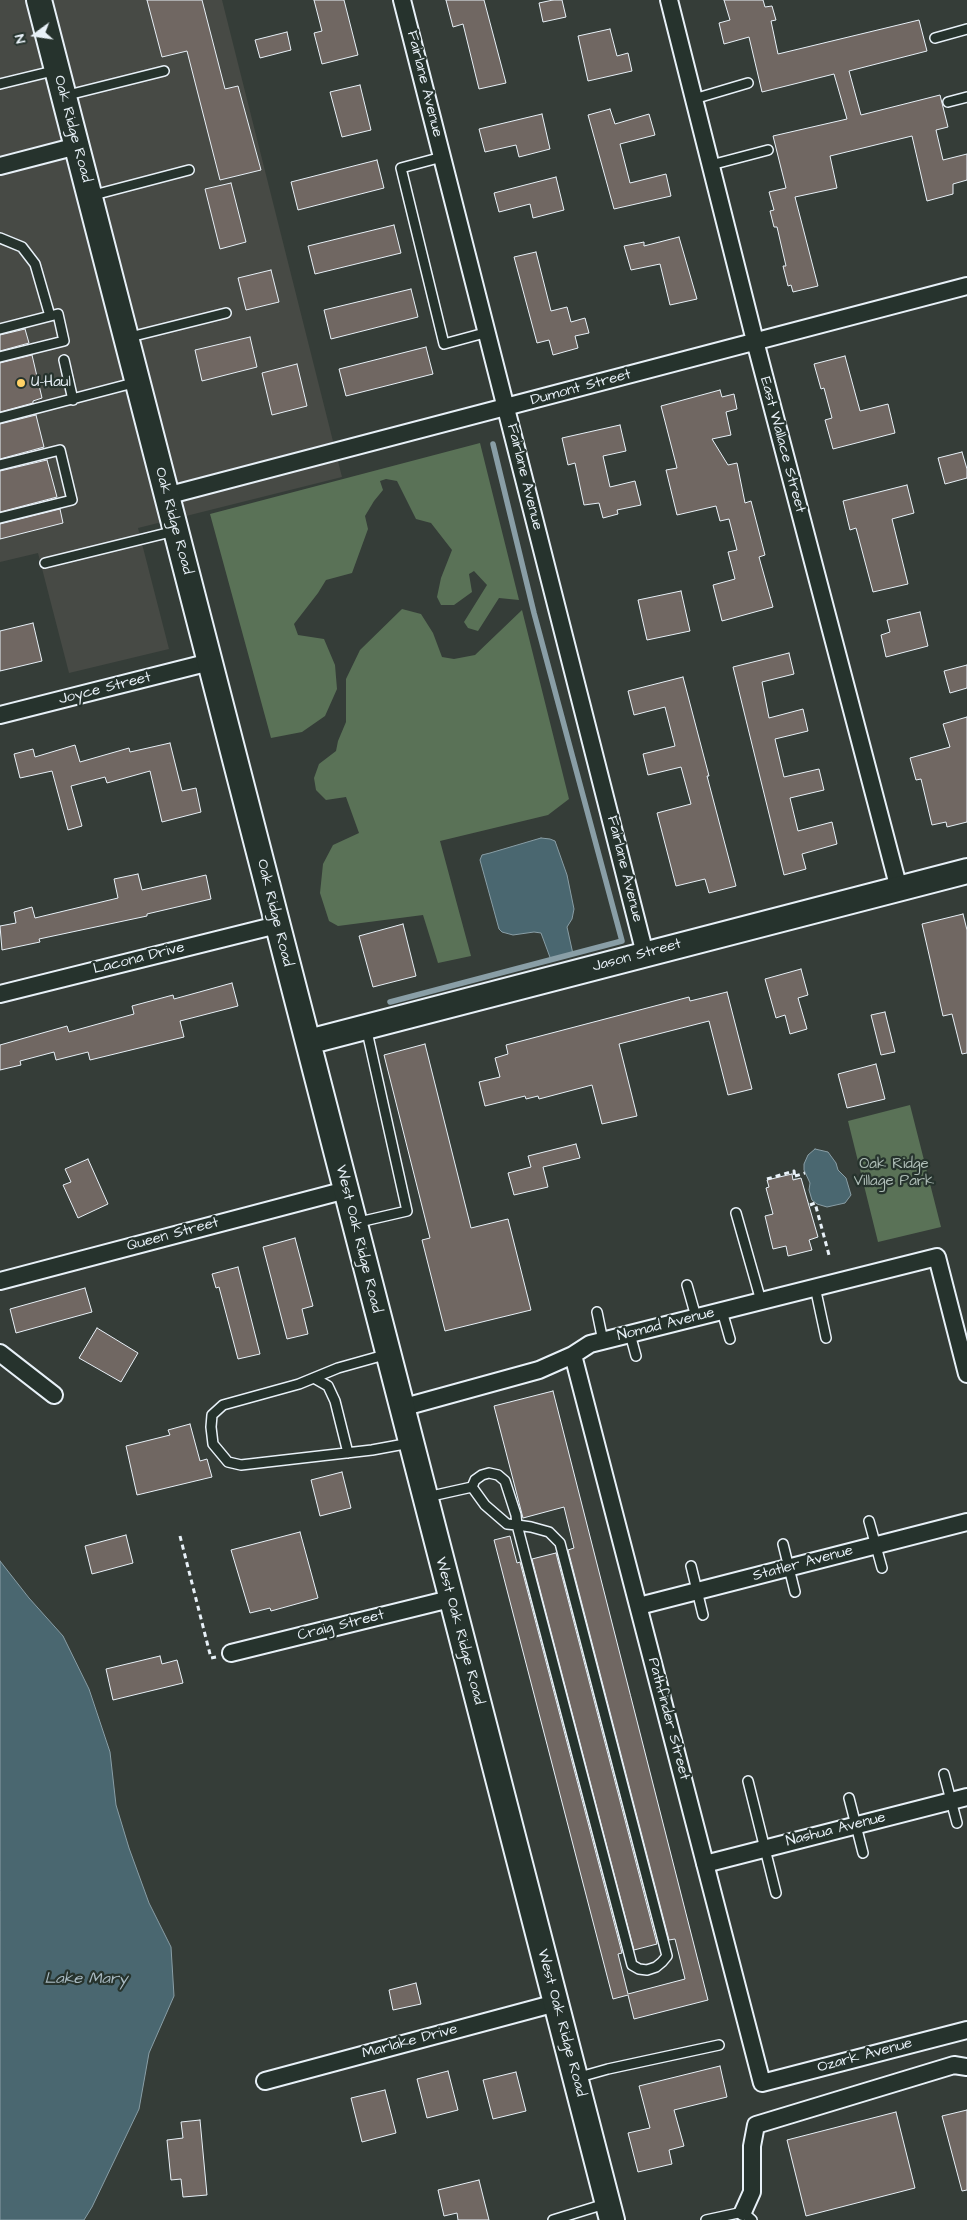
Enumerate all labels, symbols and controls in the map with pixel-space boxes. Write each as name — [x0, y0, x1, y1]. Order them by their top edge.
north arrow — [10, 10, 60, 60]
street label: Fairlane Avenue — [402, 29, 446, 139]
text: N — [10, 32, 31, 45]
street label: Oak Ridge Road — [49, 74, 95, 184]
street label: Dumont Street — [529, 366, 633, 410]
place label: U-Haul — [31, 374, 71, 392]
street label: East Wallace Street — [755, 375, 809, 515]
marker: U-Haul — [15, 377, 27, 389]
street label: Fairlane Avenue — [502, 422, 546, 532]
street label: Oak Ridge Road — [150, 466, 196, 576]
street label: Joyce Street — [57, 669, 153, 709]
street label: Fairlane Avenue — [602, 814, 646, 924]
street label: Oak Ridge Road — [252, 858, 296, 968]
street label: Jason Street — [591, 935, 683, 977]
street label: Lacona Drive — [92, 939, 186, 979]
park label: Oak Ridge Village Park — [854, 1156, 934, 1191]
street label: West Oak Ridge Road — [331, 1163, 385, 1315]
street label: Queen Street — [125, 1214, 221, 1256]
street label: Nomad Avenue — [616, 1304, 716, 1346]
street label: Statler Avenue — [751, 1542, 855, 1586]
street label: West Oak Ridge Road — [431, 1555, 487, 1707]
street label: Craig Street — [296, 1607, 386, 1645]
street label: Pathfinder Street — [643, 1656, 693, 1782]
street label: Nashua Avenue — [784, 1809, 888, 1851]
street label: West Oak Ridge Road — [533, 1947, 589, 2099]
water label: Lake Mary — [44, 1970, 128, 1990]
street label: Marlake Drive — [360, 2021, 460, 2063]
street label: Ozark Avenue — [816, 2035, 914, 2077]

